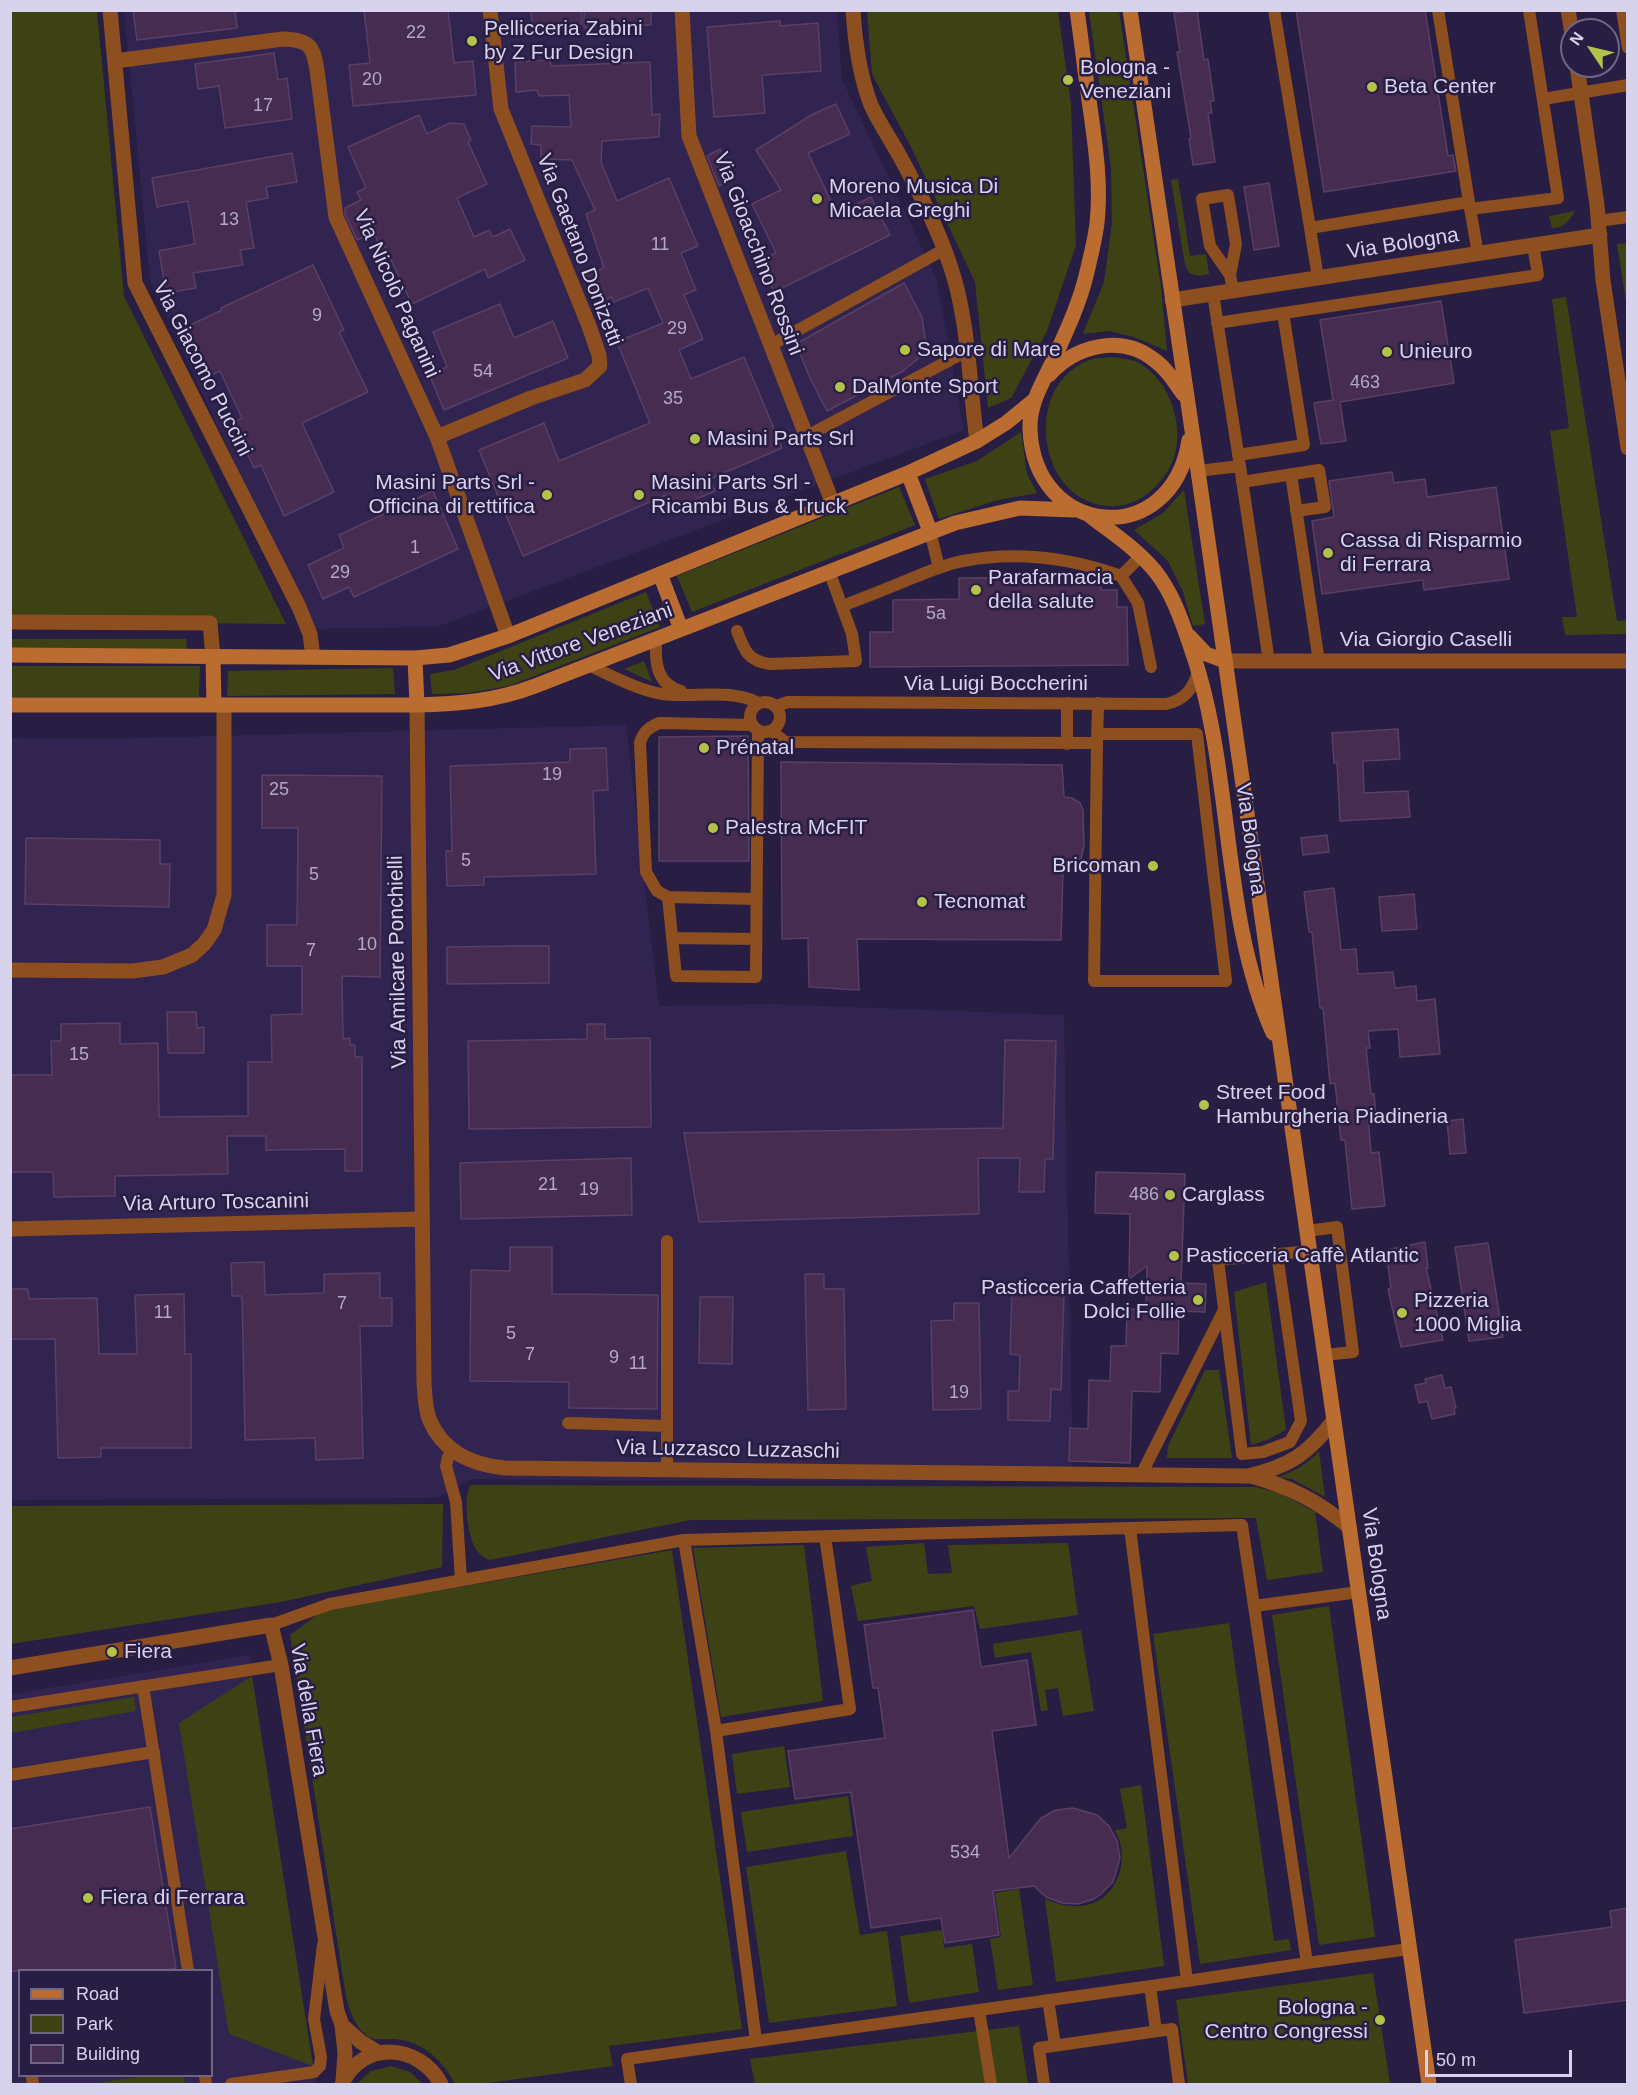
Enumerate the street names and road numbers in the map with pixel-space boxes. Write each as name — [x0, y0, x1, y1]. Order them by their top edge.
street label: Via Gioacchino Rossini — [708, 149, 808, 359]
street label: Via Gaetano Donizetti — [531, 150, 627, 350]
street label: Via Nicolò Paganini — [348, 206, 444, 382]
street label: Via Bologna — [1345, 223, 1461, 265]
street label: Via Giacomo Puccini — [147, 277, 257, 461]
street label: Via Vittore Veneziani — [486, 598, 676, 688]
street label: Via Giorgio Caselli — [1340, 627, 1512, 653]
street label: Via Luigi Boccherini — [904, 671, 1088, 697]
street label: Via Bologna — [1230, 781, 1270, 897]
street label: Via Amilcare Ponchielli — [384, 855, 412, 1069]
street label: Via Arturo Toscanini — [123, 1189, 309, 1217]
street label: Via Luzzasco Luzzaschi — [616, 1435, 840, 1465]
street label: Via Bologna — [1356, 1506, 1396, 1622]
street label: Via della Fiera — [284, 1642, 332, 1778]

